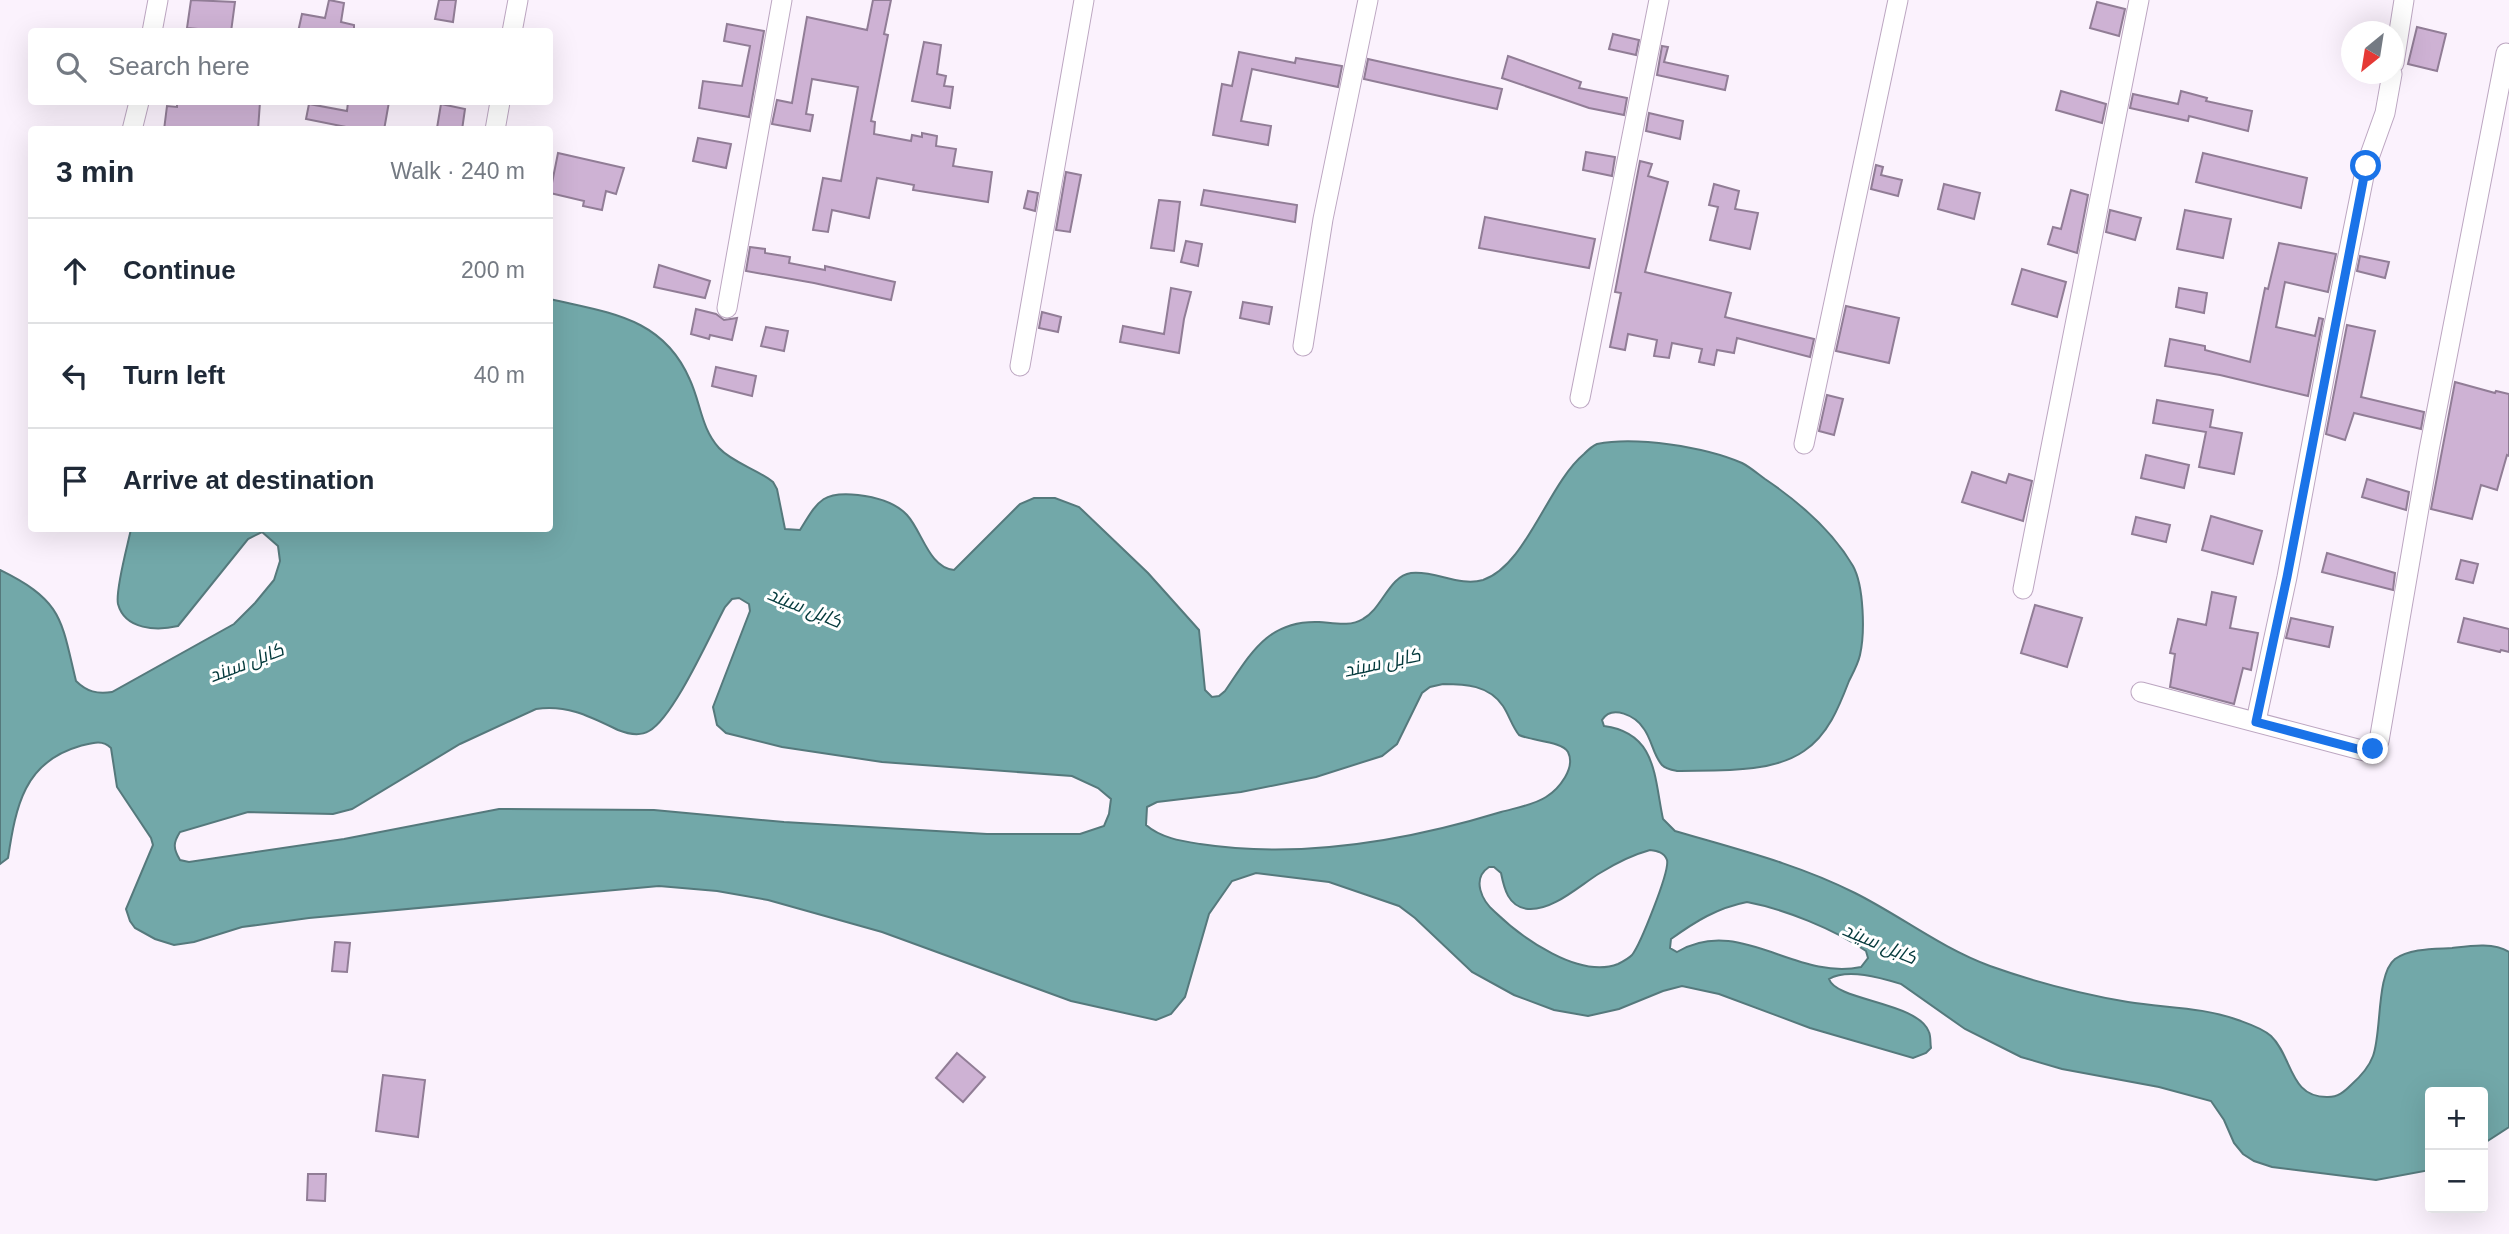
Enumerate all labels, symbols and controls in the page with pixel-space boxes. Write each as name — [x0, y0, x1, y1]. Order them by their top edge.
north arrow — [2341, 21, 2404, 84]
search box — [28, 28, 553, 105]
icon: search — [52, 48, 90, 86]
text: Search here — [108, 51, 250, 81]
route start — [2350, 150, 2381, 181]
text: 3 min — [56, 155, 134, 188]
text: Walk · 240 m — [390, 158, 525, 184]
icon: ahead — [56, 252, 94, 290]
text: Continue — [123, 255, 236, 285]
text: 200 m — [461, 257, 525, 283]
icon: left — [56, 357, 94, 395]
text: Turn left — [123, 360, 225, 390]
text: 40 m — [474, 362, 525, 388]
icon: arrive — [56, 462, 94, 500]
text: Arrive at destination — [123, 465, 374, 495]
water label: کابل سيند — [764, 583, 845, 633]
water label: کابل سيند — [206, 639, 287, 687]
water label: کابل سيند — [1342, 644, 1423, 682]
route end — [2357, 733, 2388, 764]
water label: کابل سيند — [1839, 919, 1920, 969]
map controls — [2425, 1087, 2488, 1213]
button: + — [2425, 1087, 2488, 1150]
button: − — [2425, 1150, 2488, 1213]

